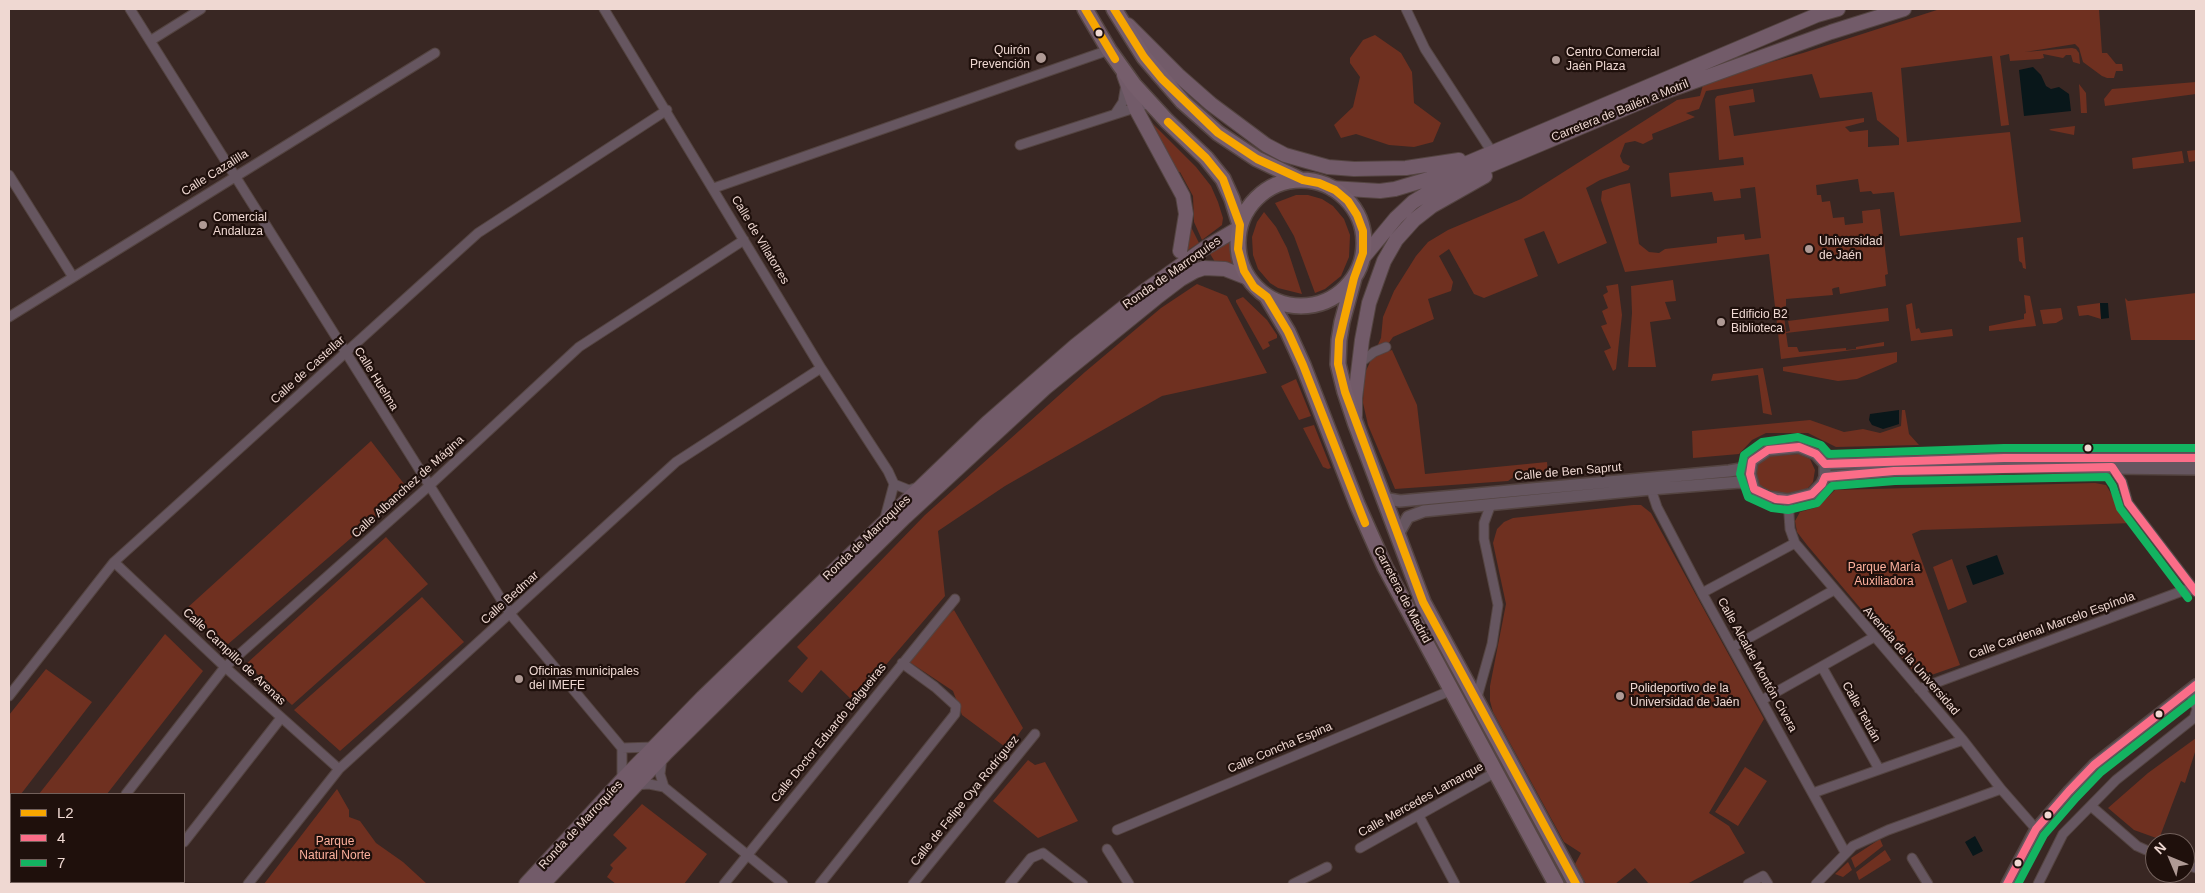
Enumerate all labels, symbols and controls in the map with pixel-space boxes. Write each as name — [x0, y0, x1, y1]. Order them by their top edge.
unlabelled marker — [1094, 28, 1104, 38]
place label: Quirón Prevención — [970, 44, 1030, 72]
place label: Centro Comercial Jaén Plaza — [1566, 46, 1659, 74]
marker: Quirón Prevención — [1034, 51, 1048, 65]
marker: Centro Comercial Jaén Plaza — [1550, 54, 1562, 66]
street label: Carretera de Bailén a Motril — [1549, 77, 1691, 145]
street label: Calle Cazalilla — [179, 147, 251, 199]
street label: Calle de Villatorres — [728, 193, 792, 287]
place label: Comercial Andaluza — [213, 211, 267, 239]
marker: Comercial Andaluza — [197, 219, 209, 231]
street label: Ronda de Marroquíes — [1120, 234, 1224, 312]
place label: Universidad de Jaén — [1819, 235, 1882, 263]
marker: Universidad de Jaén — [1803, 243, 1815, 255]
place label: Edificio B2 Biblioteca — [1731, 308, 1788, 336]
marker: Edificio B2 Biblioteca — [1715, 316, 1727, 328]
street label: Calle de Castellar — [268, 333, 348, 407]
street label: Calle Huelma — [351, 345, 401, 413]
street label: Calle Albanchez de Mágina — [349, 433, 467, 541]
unlabelled marker — [2083, 443, 2093, 453]
street label: Calle de Ben Saprut — [1514, 460, 1622, 484]
street label: Ronda de Marroquíes — [820, 493, 914, 583]
street label: Carretera de Madrid — [1370, 544, 1434, 646]
park label: Parque María Auxiliadora — [1848, 561, 1920, 589]
street label: Calle Bedmar — [478, 568, 542, 628]
street label: Calle Cardenal Marcelo Espínola — [1967, 589, 2137, 663]
street label: Calle Alcalde Montón Civera — [1714, 595, 1800, 735]
street label: Avenida de la Universidad — [1860, 604, 1962, 718]
street label: Calle Campillo de Arenas — [180, 606, 288, 708]
street label: Calle Doctor Eduardo Balgueiras — [768, 661, 890, 805]
place label: Oficinas municipales del IMEFE — [529, 665, 639, 693]
marker: Oficinas municipales del IMEFE — [513, 673, 525, 685]
street label: Calle Tetuán — [1839, 679, 1883, 745]
place label: Polideportivo de la Universidad de Jaén — [1630, 682, 1739, 710]
marker: Polideportivo de la Universidad de Jaén — [1614, 690, 1626, 702]
unlabelled marker — [2154, 709, 2164, 719]
street label: Calle Concha Espina — [1226, 719, 1334, 777]
street label: Calle de Felipe Oya Rodríguez — [908, 733, 1022, 869]
street label: Calle Mercedes Lamarque — [1356, 760, 1486, 840]
street label: Ronda de Marroquíes — [536, 778, 626, 872]
legend — [10, 793, 185, 883]
text: L2 — [57, 804, 74, 821]
unlabelled marker — [2043, 810, 2053, 820]
text: 4 — [57, 829, 65, 846]
north arrow — [2145, 833, 2195, 883]
park label: Parque Natural Norte — [299, 835, 371, 863]
text: N — [2151, 839, 2169, 857]
text: 7 — [57, 854, 65, 871]
unlabelled marker — [2013, 858, 2023, 868]

